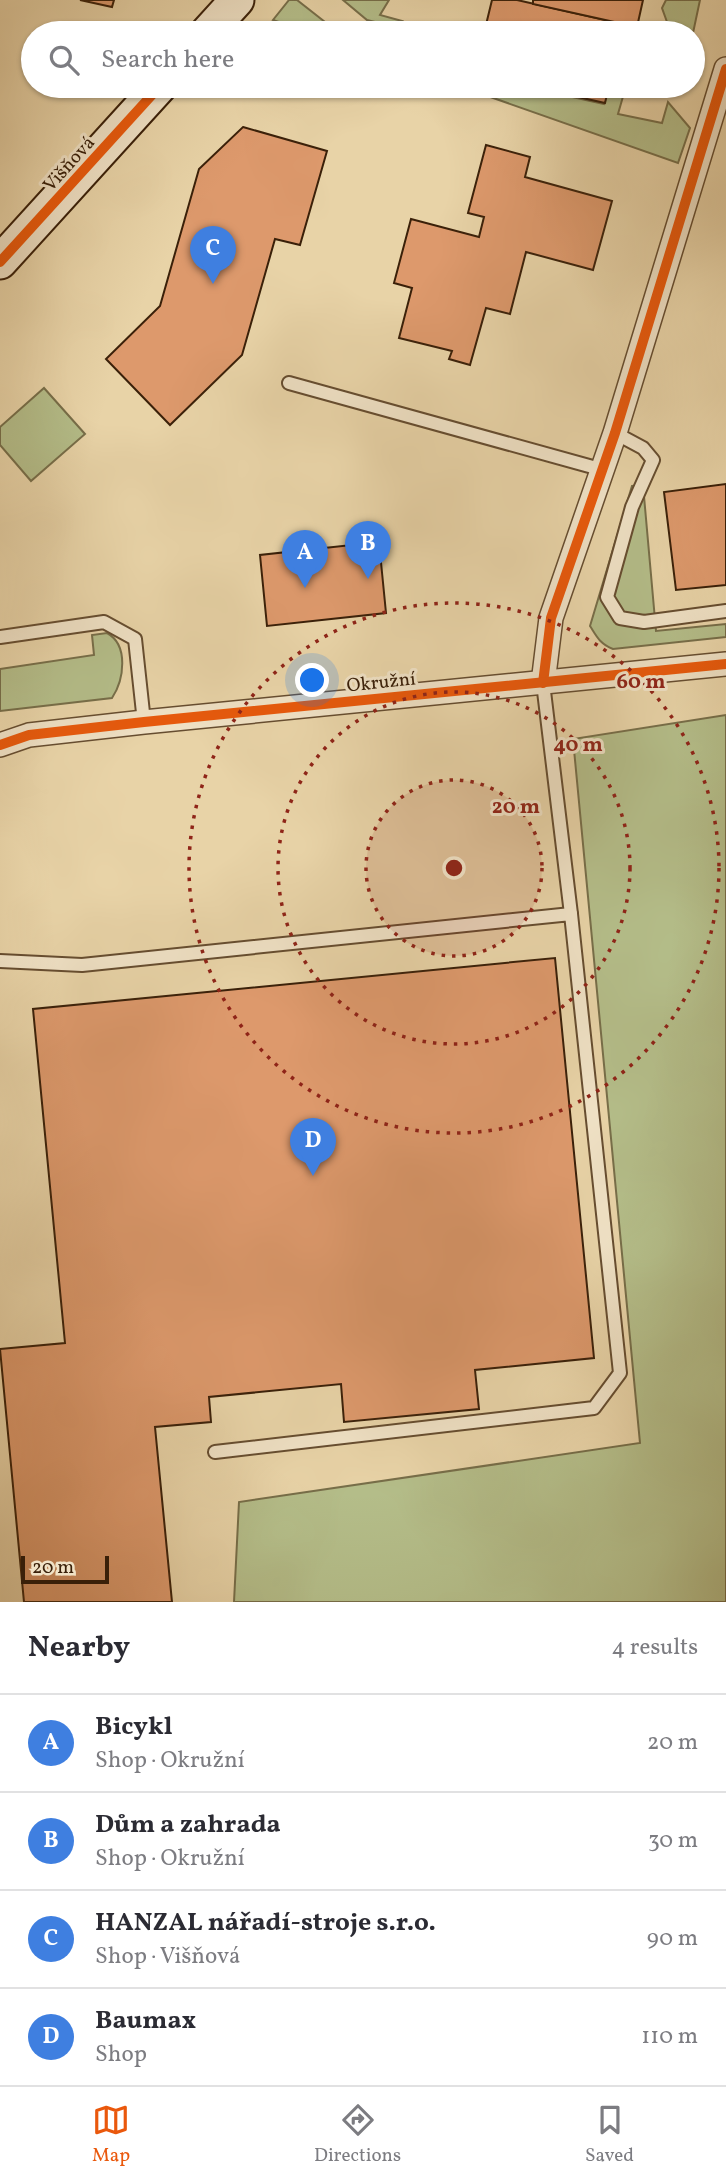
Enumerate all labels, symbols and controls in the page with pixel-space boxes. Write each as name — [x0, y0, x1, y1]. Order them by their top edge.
search box — [21, 21, 705, 98]
icon: search — [45, 41, 83, 79]
text: Search here — [101, 42, 234, 78]
street label: Višňová — [38, 131, 101, 198]
pin: C — [190, 226, 236, 284]
pin: B — [345, 521, 391, 579]
pin: A — [282, 530, 328, 588]
your location — [295, 663, 329, 697]
street label: Okružní — [345, 666, 417, 700]
text: 60 m — [617, 668, 665, 697]
text: 40 m — [553, 731, 603, 760]
text: 20 m — [492, 793, 540, 822]
centre of rings — [442, 856, 466, 880]
pin: D — [290, 1118, 336, 1176]
scale bar — [21, 1553, 108, 1585]
text: 20 m — [32, 1555, 74, 1581]
text: Nearby — [28, 1627, 130, 1669]
text: 4 results — [612, 1632, 698, 1664]
text: Bicykl — [95, 1709, 173, 1745]
text: A — [43, 1727, 59, 1759]
text: 20 m — [647, 1727, 698, 1759]
text: Shop · Okružní — [95, 1745, 245, 1777]
text: Dům a zahrada — [95, 1807, 281, 1843]
text: B — [43, 1825, 59, 1857]
text: 30 m — [648, 1825, 698, 1857]
text: Shop · Okružní — [95, 1843, 245, 1875]
text: HANZAL nářadí-stroje s.r.o. — [95, 1905, 436, 1941]
text: C — [44, 1923, 58, 1955]
text: 90 m — [647, 1923, 698, 1955]
text: Shop · Višňová — [95, 1941, 241, 1973]
text: Baumax — [95, 2003, 196, 2039]
text: D — [43, 2021, 59, 2053]
text: 110 m — [641, 2021, 698, 2053]
text: Shop — [95, 2039, 147, 2071]
tab: Map — [92, 2101, 130, 2169]
tab: Directions — [314, 2101, 401, 2169]
tab: Saved — [585, 2101, 634, 2169]

